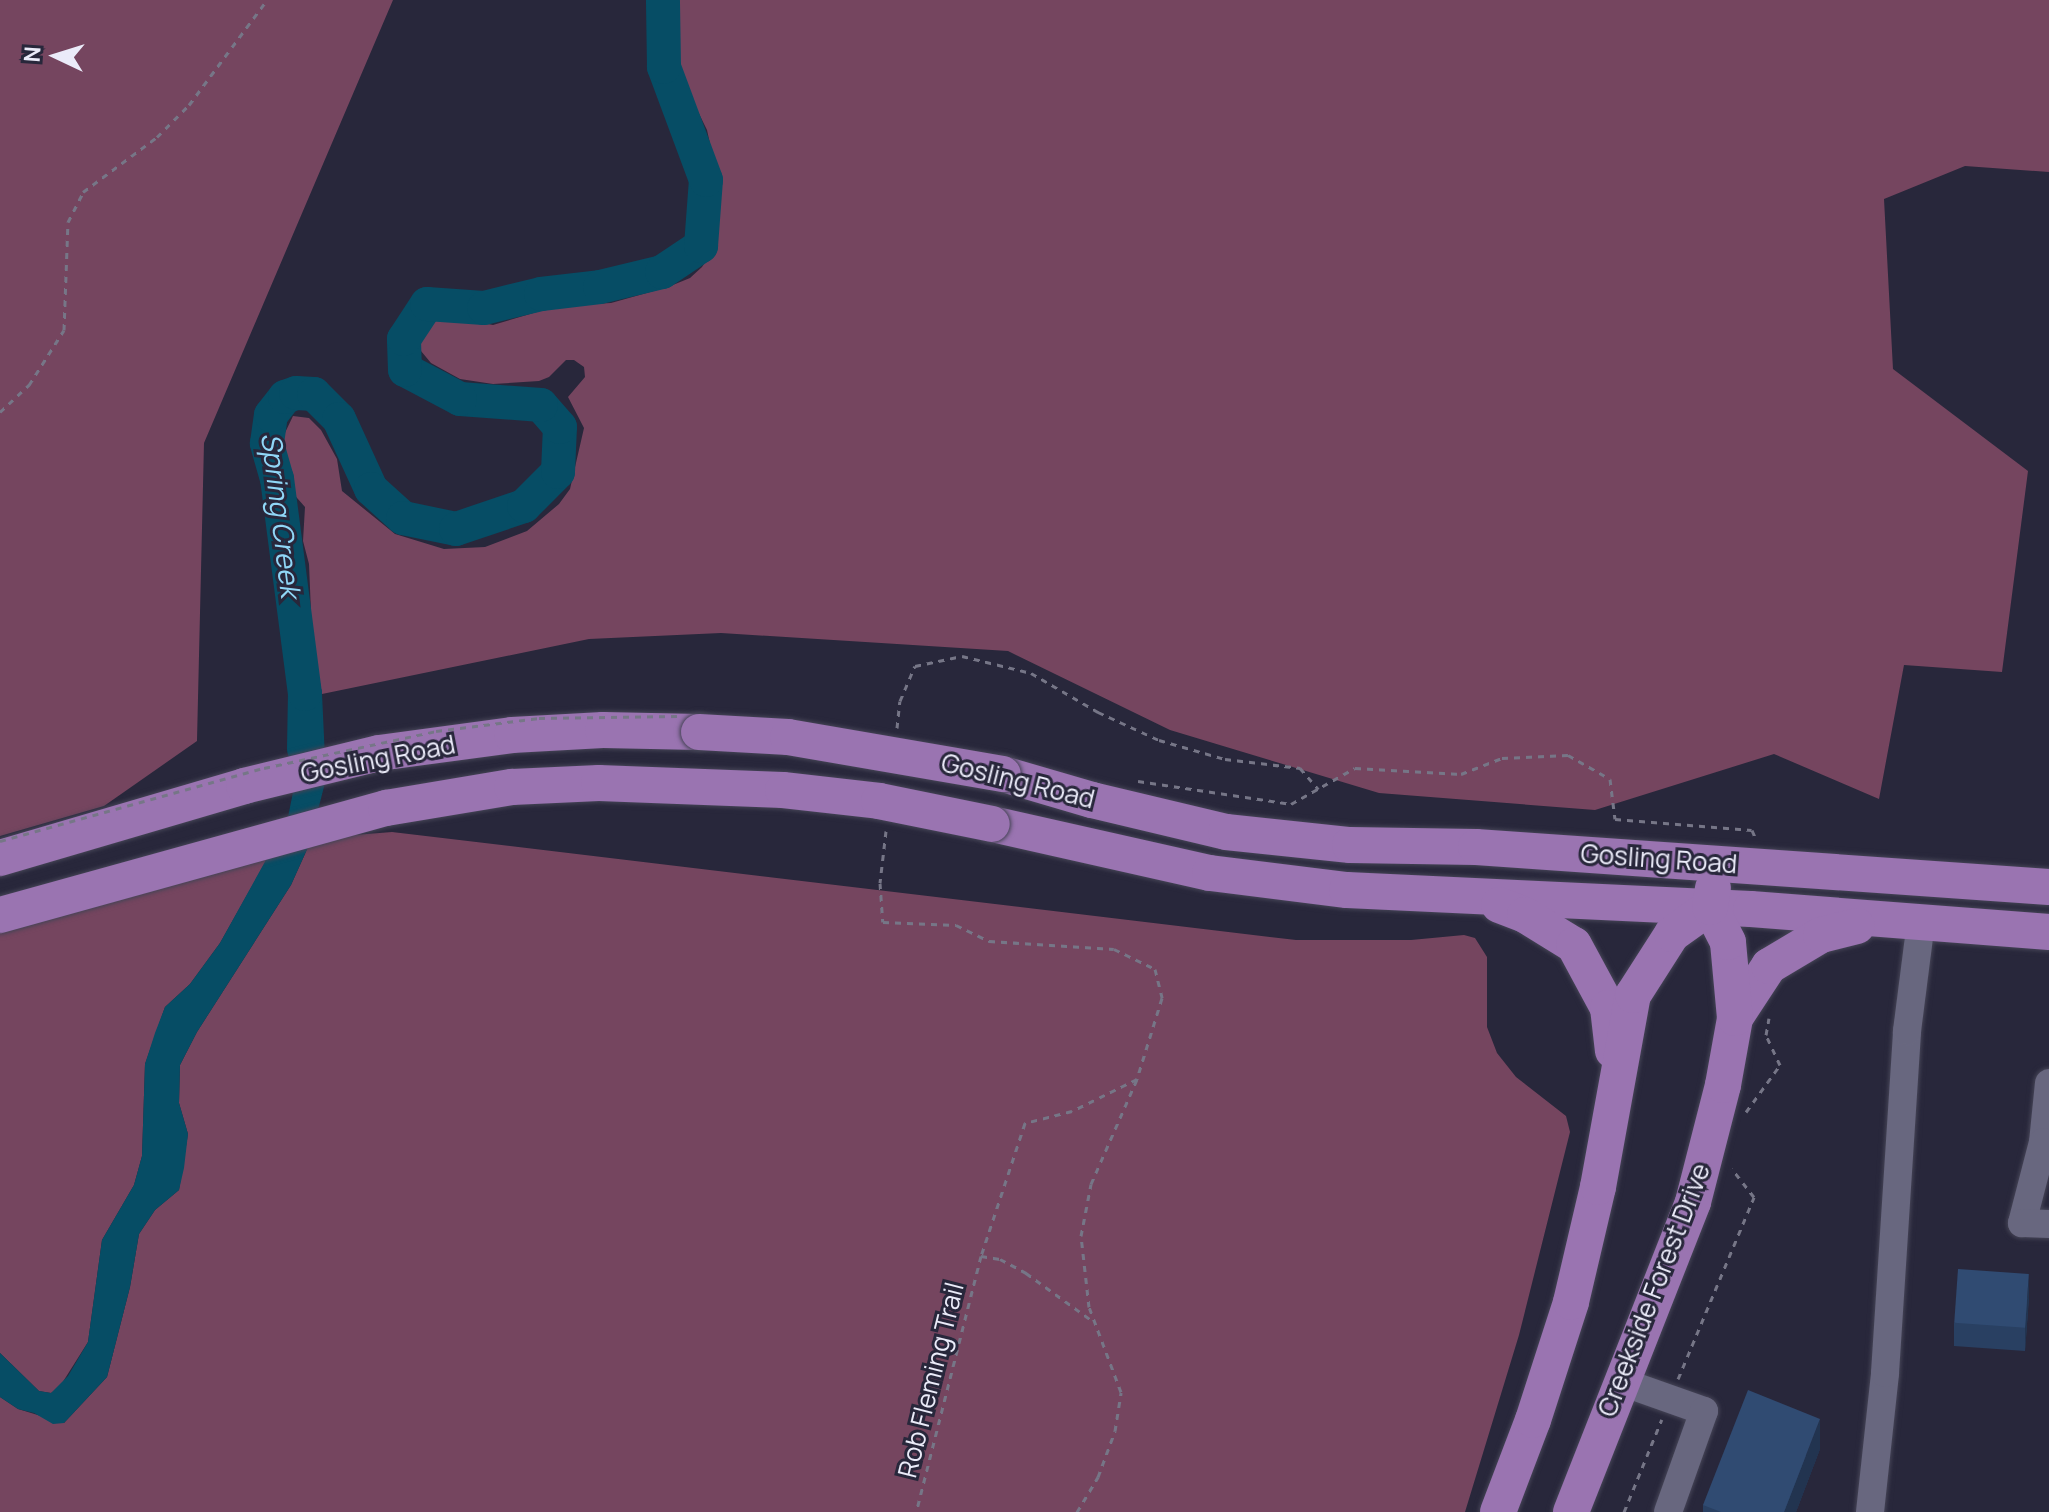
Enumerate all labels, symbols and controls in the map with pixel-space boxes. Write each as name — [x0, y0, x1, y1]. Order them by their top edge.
north arrow — [16, 16, 96, 96]
text: N — [17, 45, 48, 63]
water label: Spring Creek — [255, 431, 309, 599]
street label: Gosling Road — [298, 729, 458, 789]
street label: Gosling Road — [938, 747, 1098, 815]
street label: Gosling Road — [1580, 838, 1738, 880]
street label: Creekside Forest Drive — [1591, 1159, 1717, 1421]
street label: Rob Fleming Trail — [892, 1279, 970, 1481]

